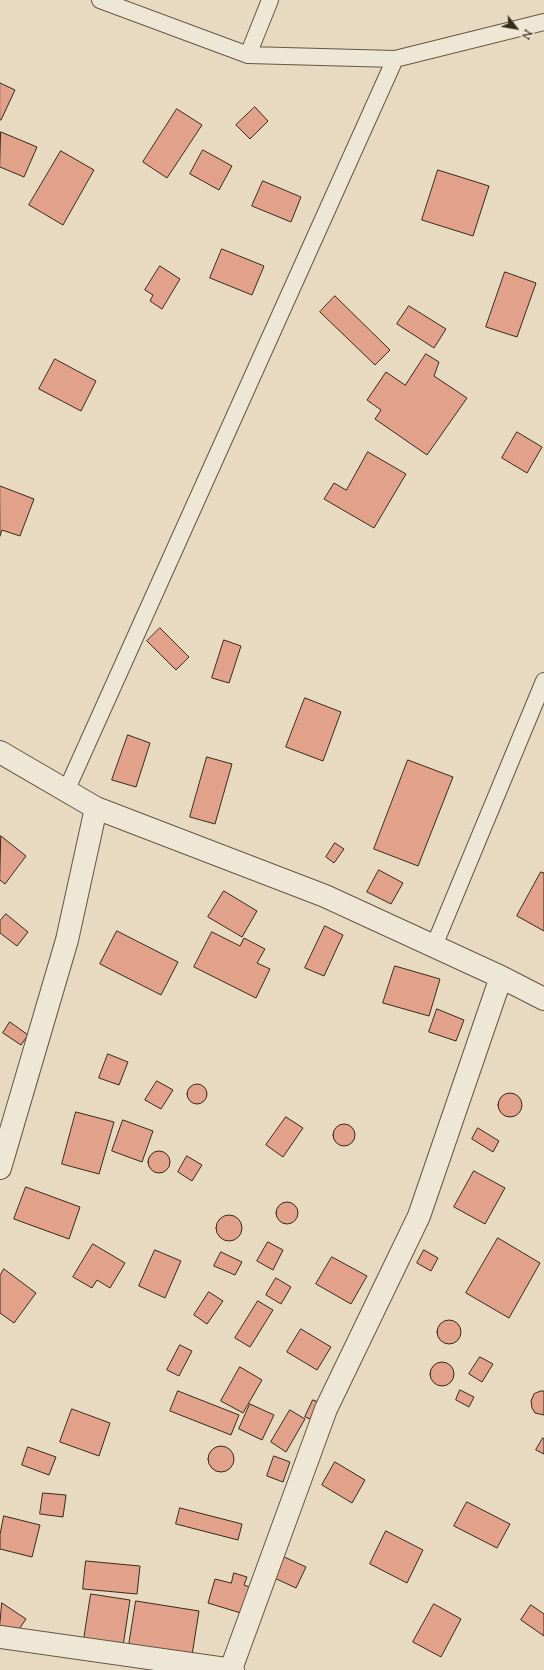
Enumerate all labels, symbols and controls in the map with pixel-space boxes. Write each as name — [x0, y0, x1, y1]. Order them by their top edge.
north arrow — [496, 8, 536, 48]
text: N — [517, 26, 535, 42]

